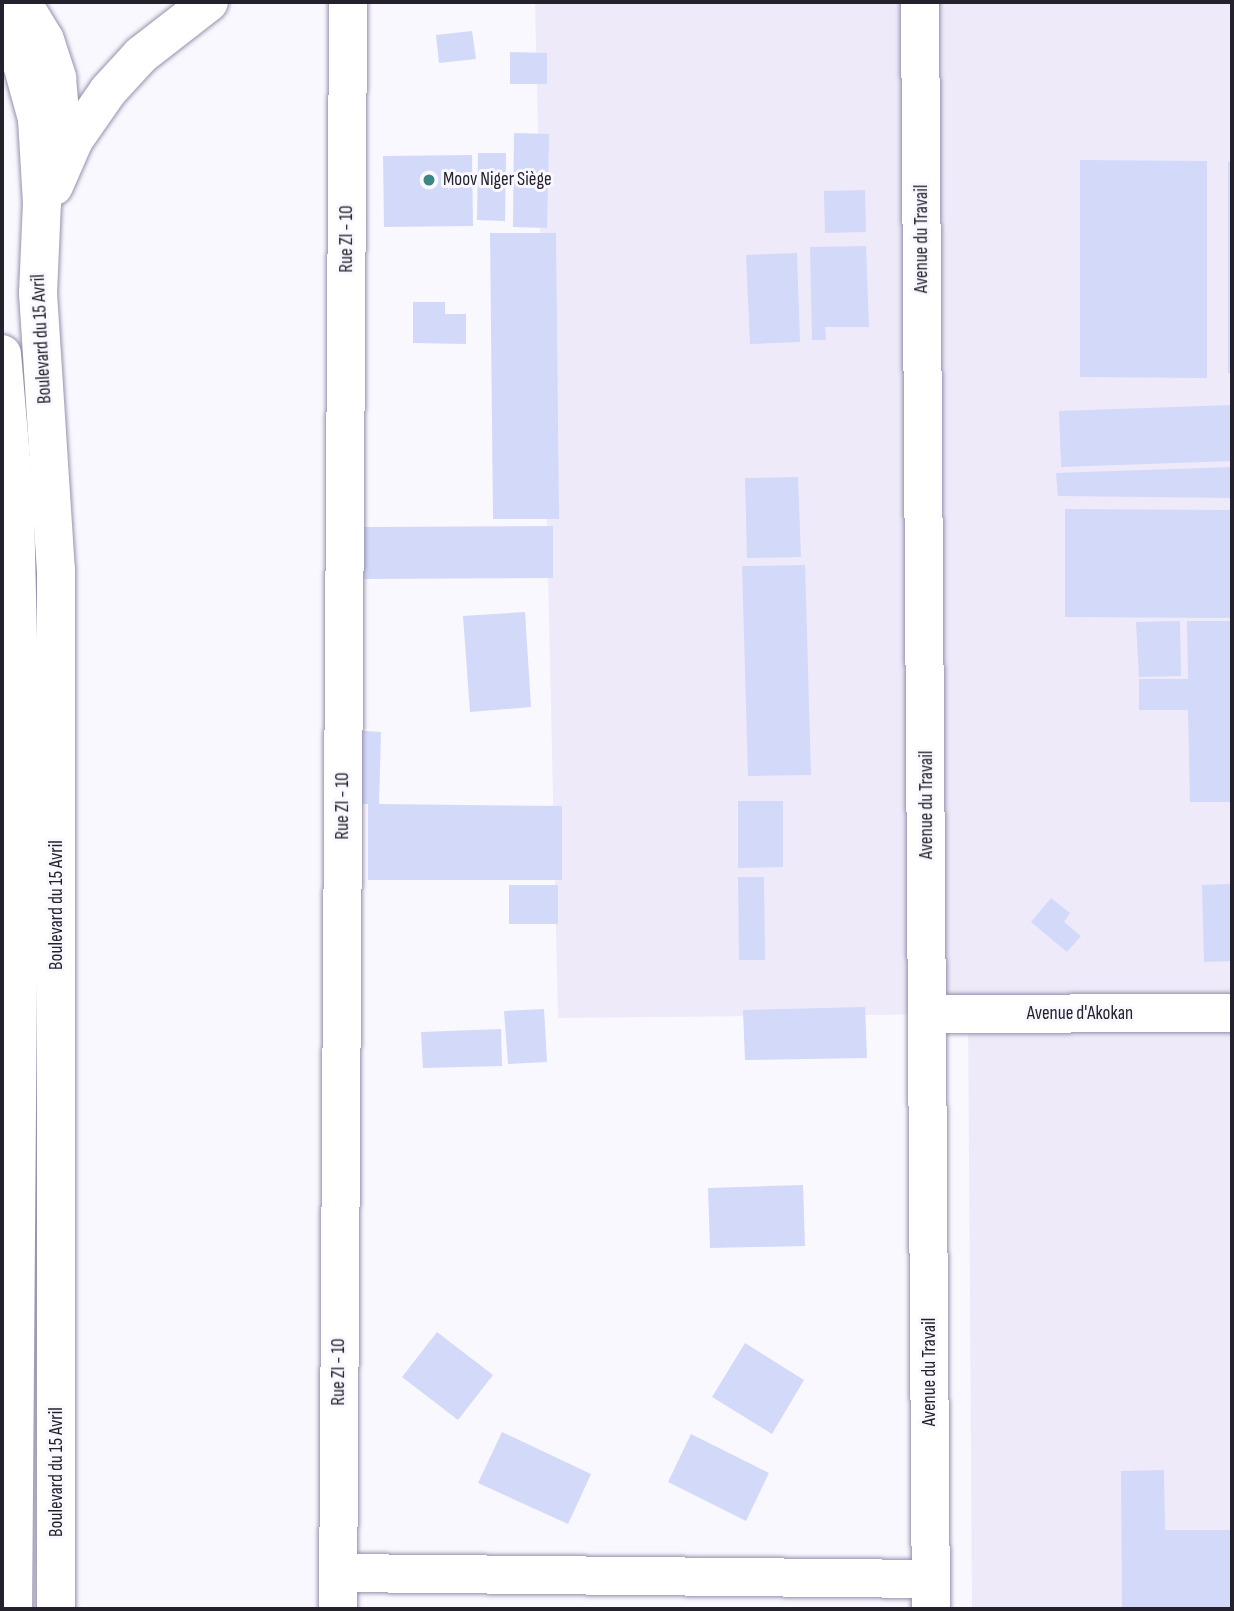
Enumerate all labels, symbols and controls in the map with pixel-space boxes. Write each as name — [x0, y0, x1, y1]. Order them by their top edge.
place label: Moov Niger Siège — [443, 169, 552, 191]
marker: Moov Niger Siège — [421, 172, 437, 188]
street label: Avenue du Travail — [911, 185, 933, 293]
street label: Rue ZI - 10 — [336, 205, 358, 273]
street label: Boulevard du 15 Avril — [27, 274, 57, 404]
street label: Avenue du Travail — [916, 751, 938, 859]
street label: Rue ZI - 10 — [332, 772, 354, 840]
street label: Boulevard du 15 Avril — [46, 840, 68, 970]
street label: Avenue d'Akokan — [1027, 1003, 1133, 1025]
street label: Avenue du Travail — [919, 1318, 941, 1426]
street label: Rue ZI - 10 — [328, 1338, 350, 1406]
street label: Boulevard du 15 Avril — [46, 1407, 68, 1537]

